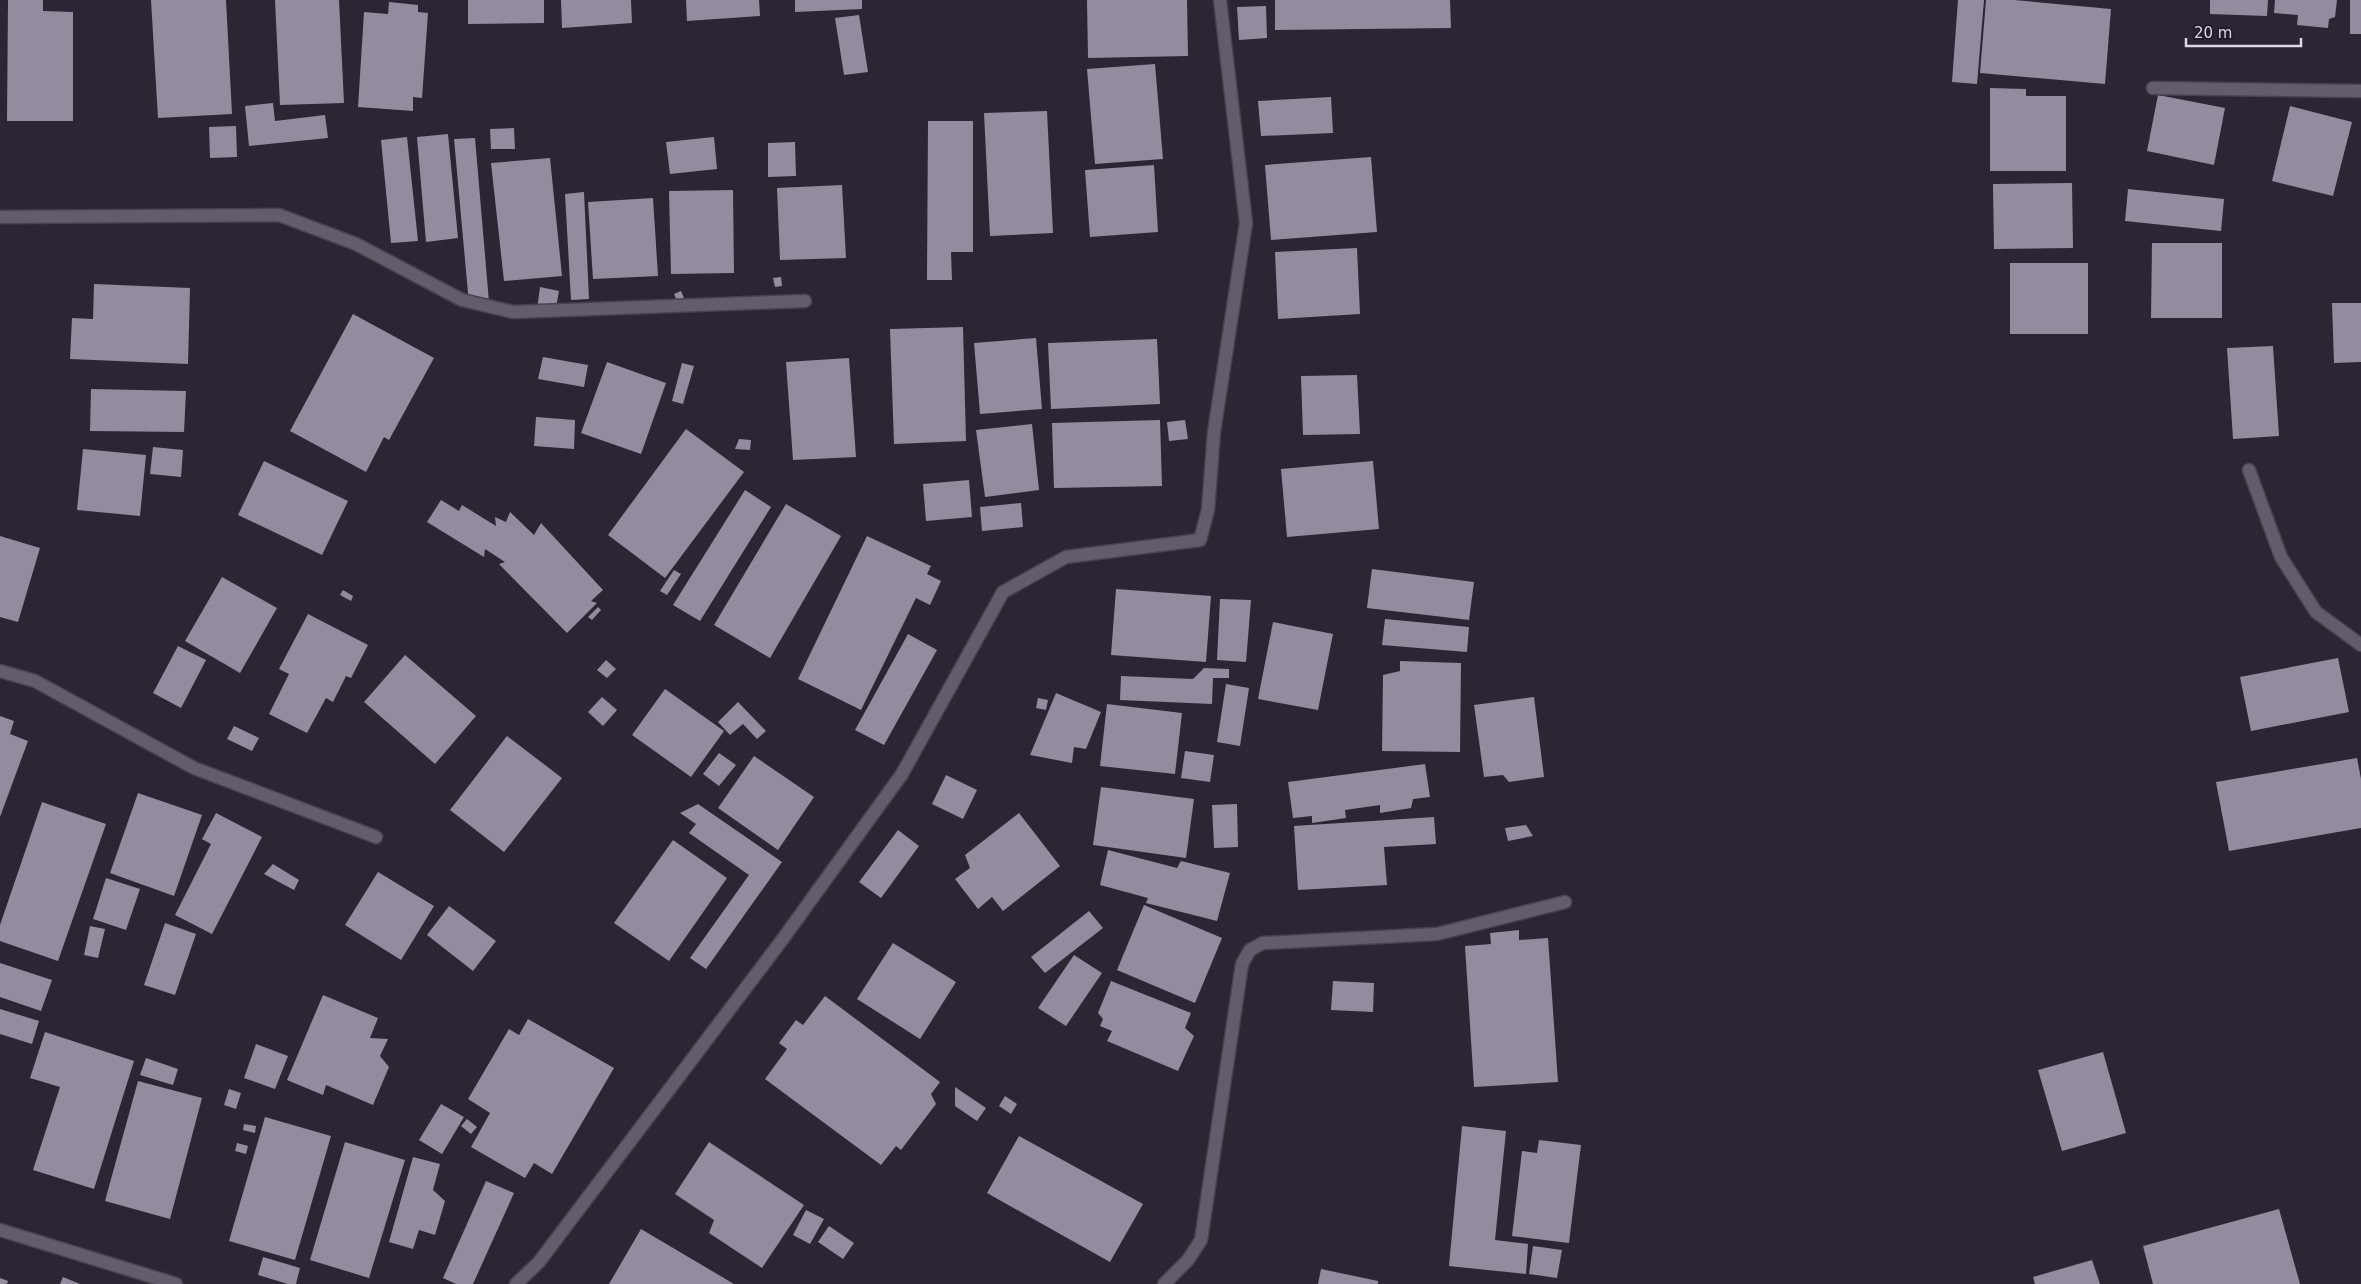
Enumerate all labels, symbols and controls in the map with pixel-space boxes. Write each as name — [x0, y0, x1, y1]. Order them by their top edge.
scale bar — [2186, 15, 2301, 47]
text: 20 m — [2194, 24, 2232, 42]

